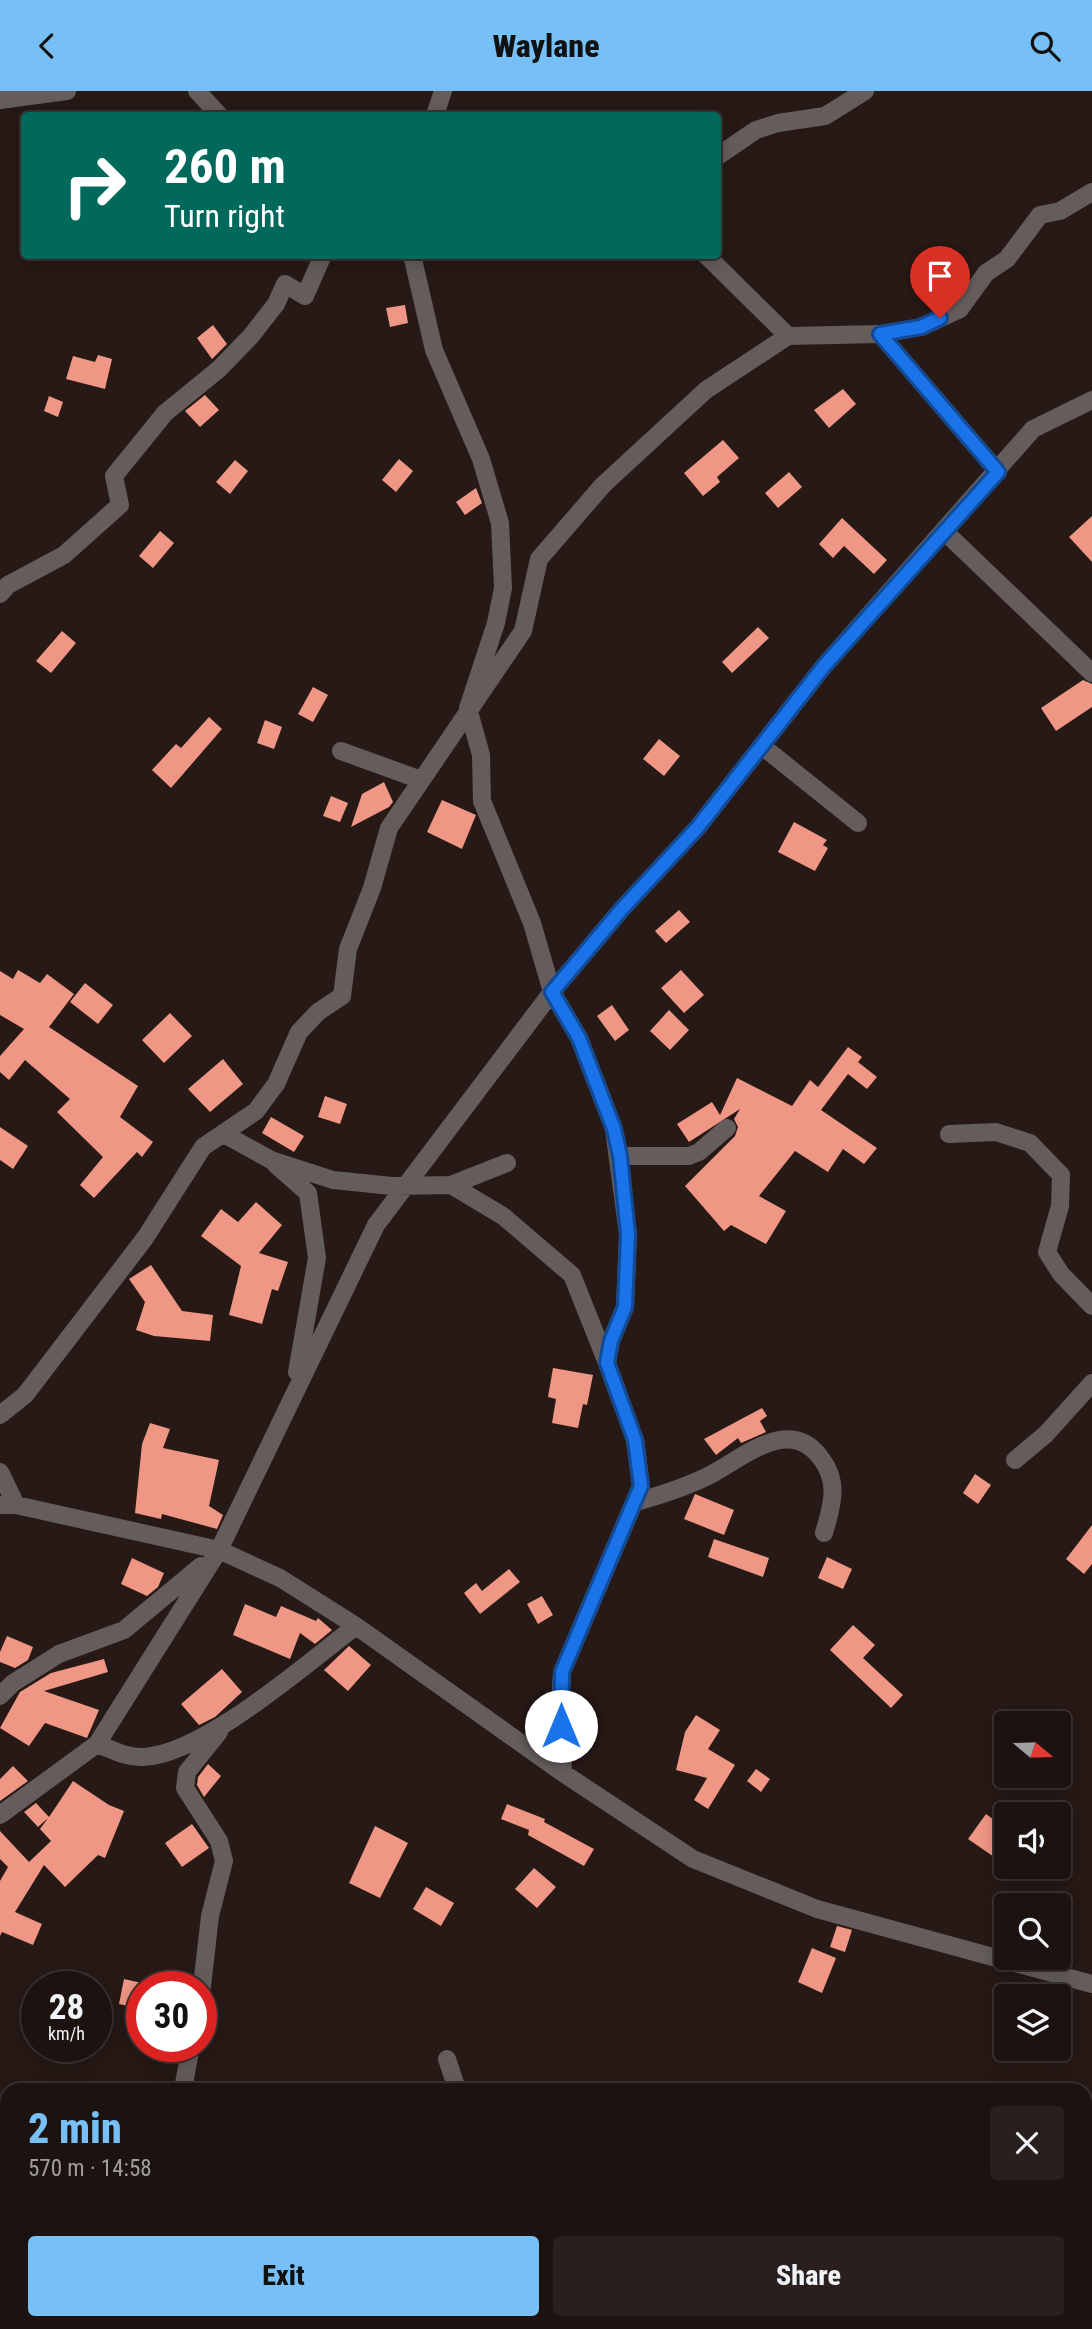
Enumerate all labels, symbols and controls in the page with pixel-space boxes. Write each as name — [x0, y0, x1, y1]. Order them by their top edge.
icon: back — [28, 27, 66, 65]
text: Waylane — [492, 27, 600, 65]
icon: search — [1026, 27, 1064, 65]
text: 260 m — [164, 138, 286, 195]
icon: right — [49, 140, 140, 231]
text: Turn right — [164, 197, 285, 235]
pin — [910, 246, 970, 318]
icon: arrive — [921, 257, 959, 295]
position arrow — [524, 1689, 598, 1763]
north arrow — [994, 1711, 1071, 1789]
map controls — [994, 1711, 1071, 2061]
button: sound — [994, 1802, 1071, 1879]
button: search — [994, 1893, 1071, 1970]
speed limit sign: 30 — [126, 1971, 217, 2062]
button: layers — [994, 1984, 1071, 2061]
text: 28 — [49, 1987, 84, 2028]
text: km/h — [48, 2023, 85, 2044]
text: 2 min — [28, 2104, 122, 2153]
button: close — [990, 2106, 1064, 2180]
text: 570 m · 14:58 — [28, 2155, 152, 2182]
button: Exit — [28, 2236, 539, 2316]
button: Share — [553, 2236, 1064, 2316]

